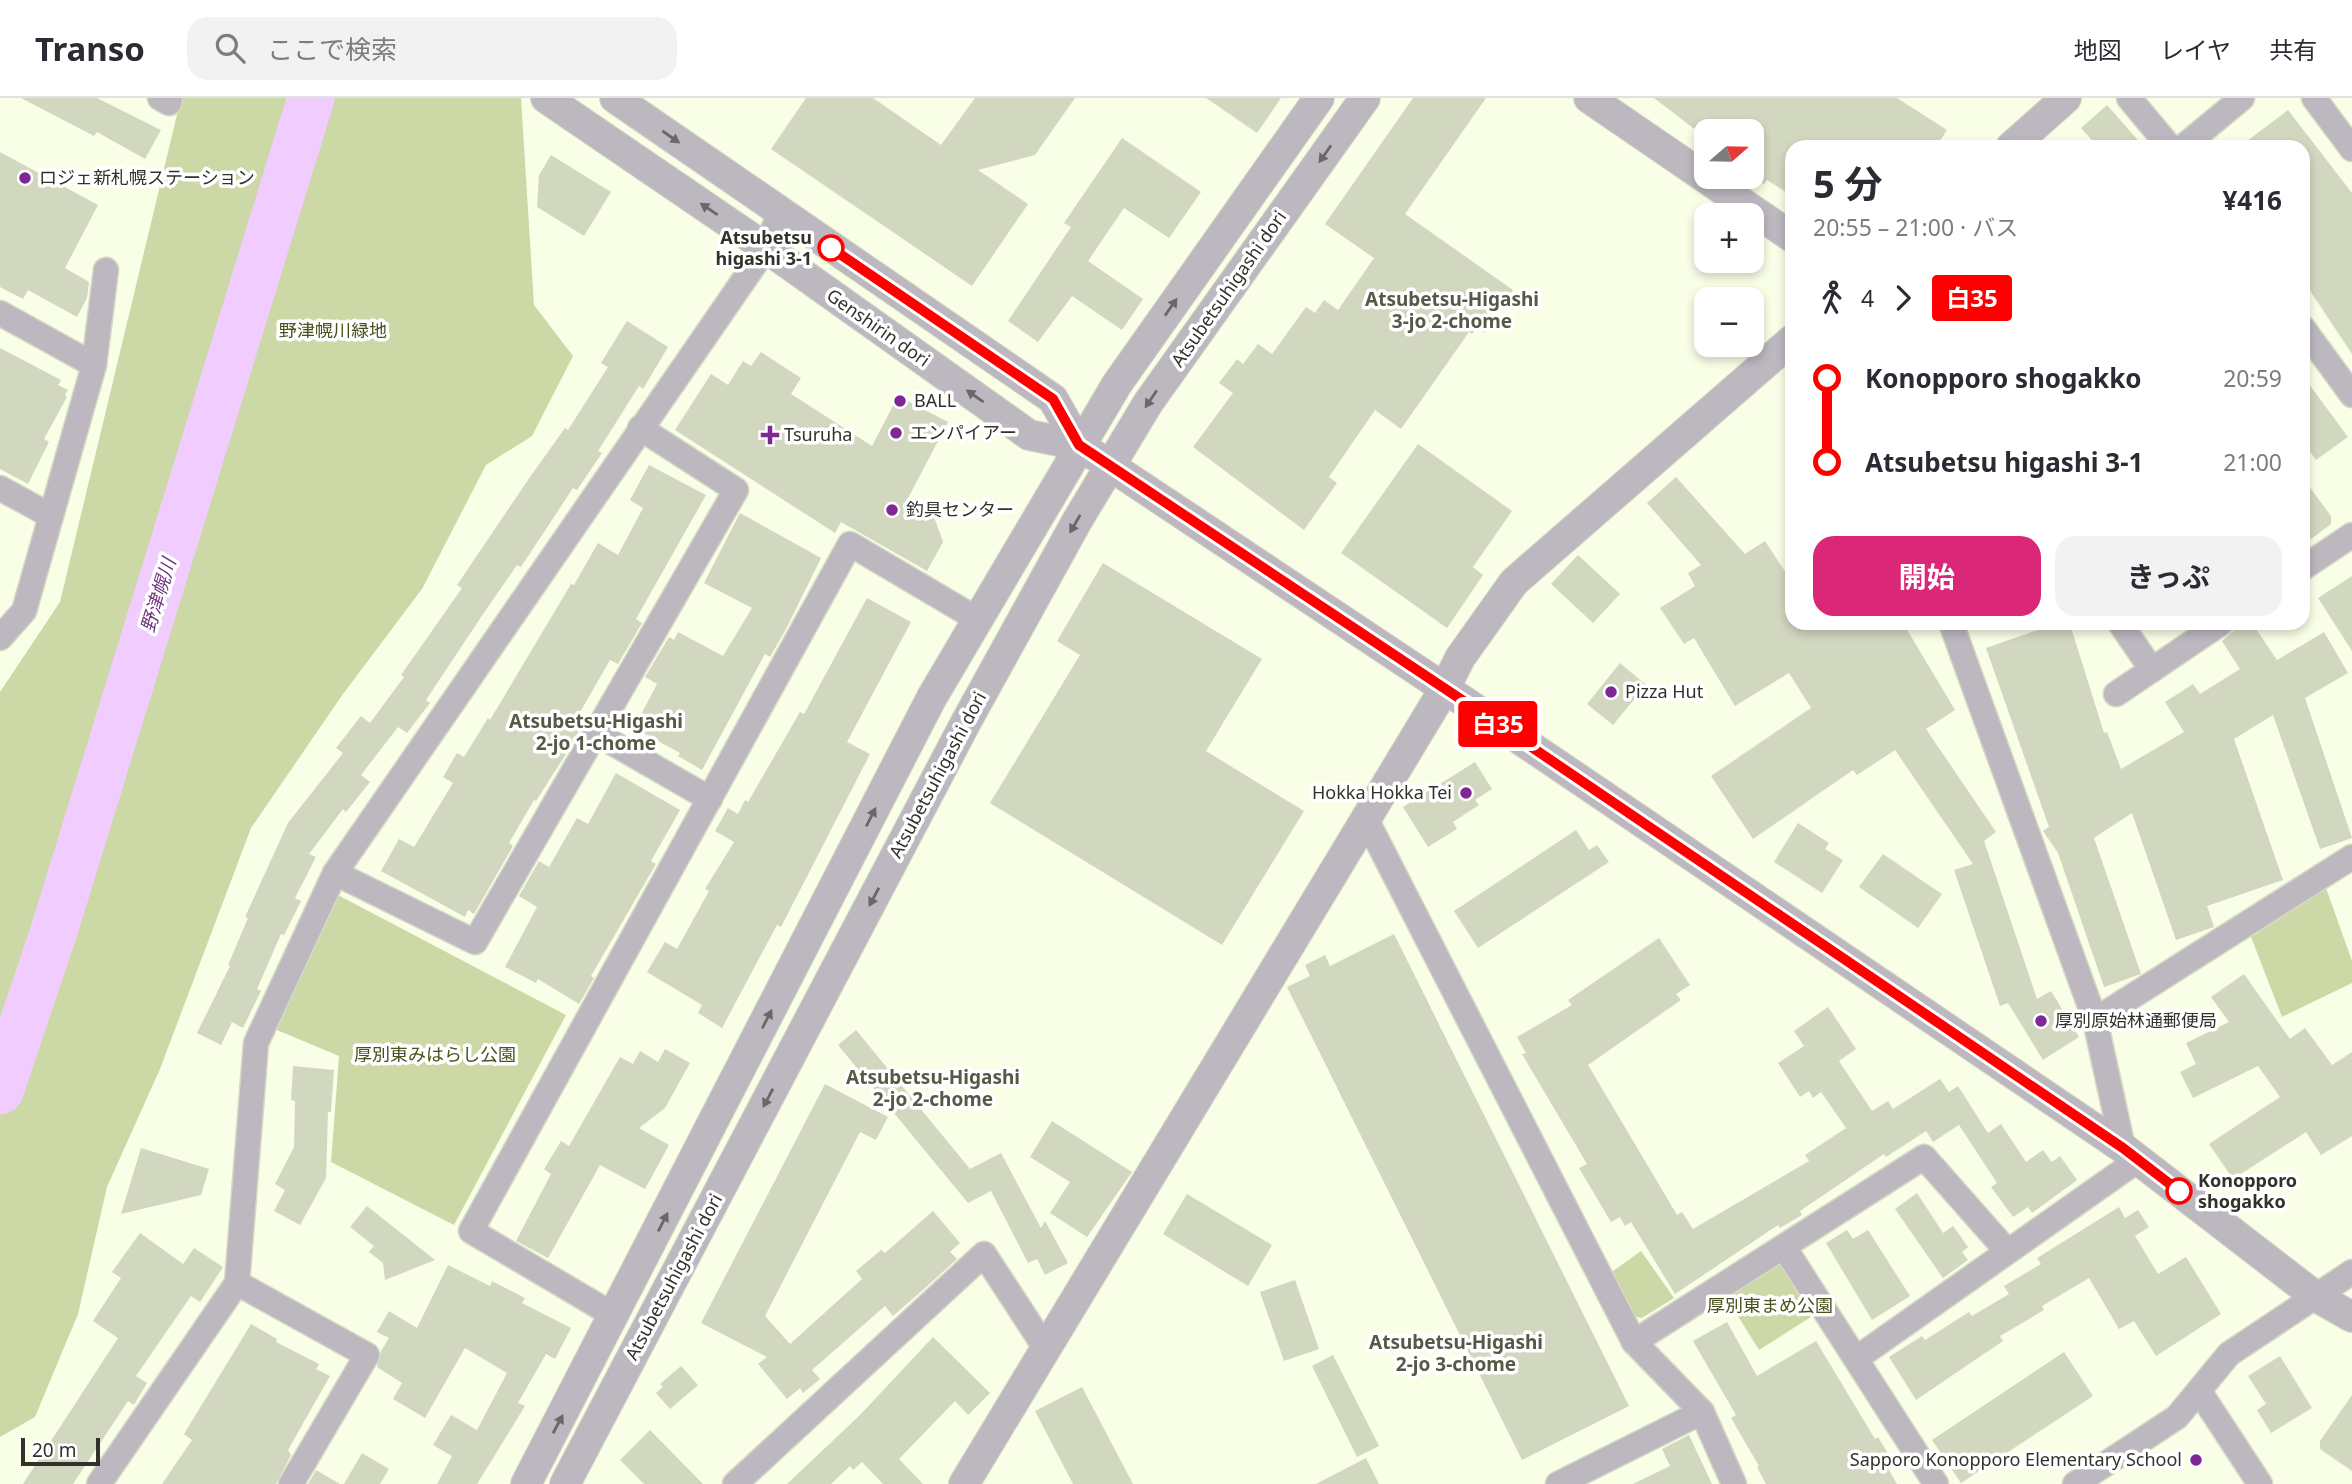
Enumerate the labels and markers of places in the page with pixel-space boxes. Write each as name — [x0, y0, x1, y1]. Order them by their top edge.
place label: ロジェ新札幌ステーション — [39, 165, 255, 189]
marker: ロジェ新札幌ステーション — [17, 170, 33, 186]
place label: Atsubetsu higashi 3-1 — [716, 225, 812, 270]
marker: Atsubetsu higashi 3-1 — [818, 235, 844, 261]
place label: BALL — [914, 388, 956, 412]
marker: BALL — [892, 393, 908, 409]
place label: エンパイアー — [910, 420, 1017, 444]
place label: Tsuruha — [784, 422, 852, 446]
marker: エンパイアー — [888, 425, 904, 441]
marker: Tsuruha — [762, 427, 778, 443]
place label: 釣具センター — [906, 497, 1014, 521]
marker: 釣具センター — [884, 502, 900, 518]
place label: Pizza Hut — [1625, 679, 1704, 703]
marker: Pizza Hut — [1603, 684, 1619, 700]
place label: Hokka Hokka Tei — [1312, 780, 1452, 804]
marker: Hokka Hokka Tei — [1458, 785, 1474, 801]
place label: 厚別原始林通郵便局 — [2055, 1008, 2217, 1032]
marker: 厚別原始林通郵便局 — [2033, 1013, 2049, 1029]
place label: Konopporo shogakko — [2198, 1168, 2297, 1213]
marker: Konopporo shogakko — [2166, 1178, 2192, 1204]
place label: Sapporo Konopporo Elementary School — [1850, 1447, 2182, 1471]
marker: Sapporo Konopporo Elementary School — [2188, 1452, 2204, 1468]

